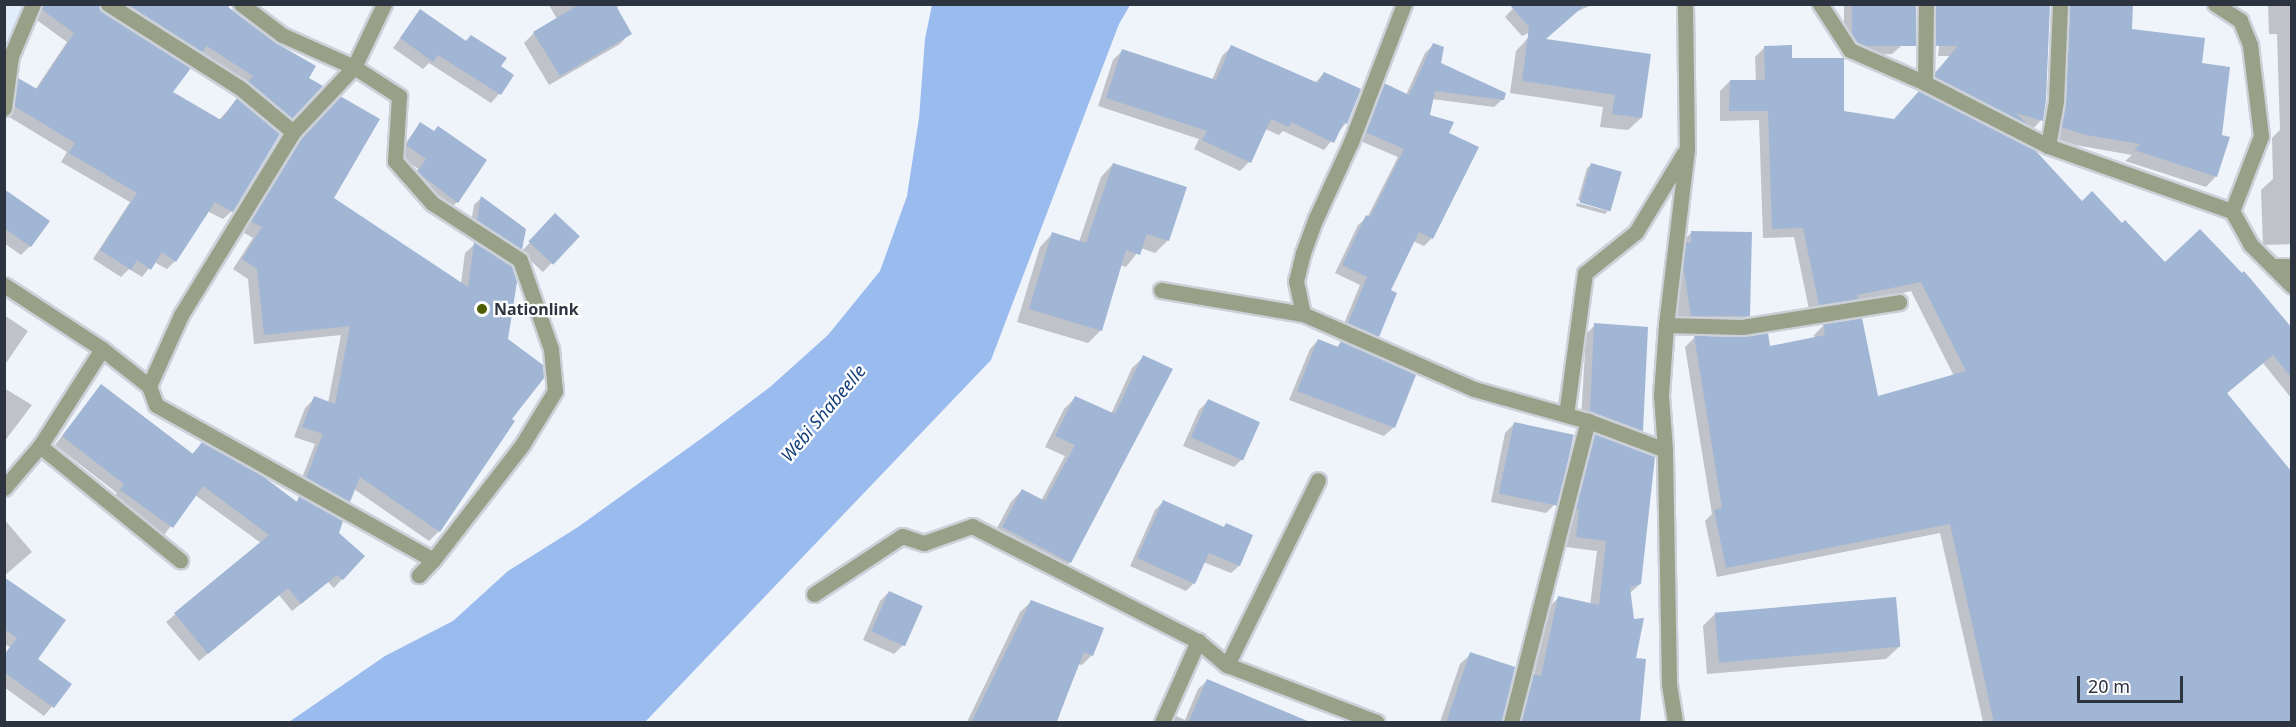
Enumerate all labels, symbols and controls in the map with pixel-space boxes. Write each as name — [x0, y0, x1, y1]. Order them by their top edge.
place label: Nationlink — [494, 299, 579, 319]
marker: Nationlink — [475, 302, 489, 316]
water label: Webi Shabeelle — [776, 360, 870, 466]
scale bar — [2080, 664, 2186, 702]
text: 20 m — [2088, 674, 2130, 698]

